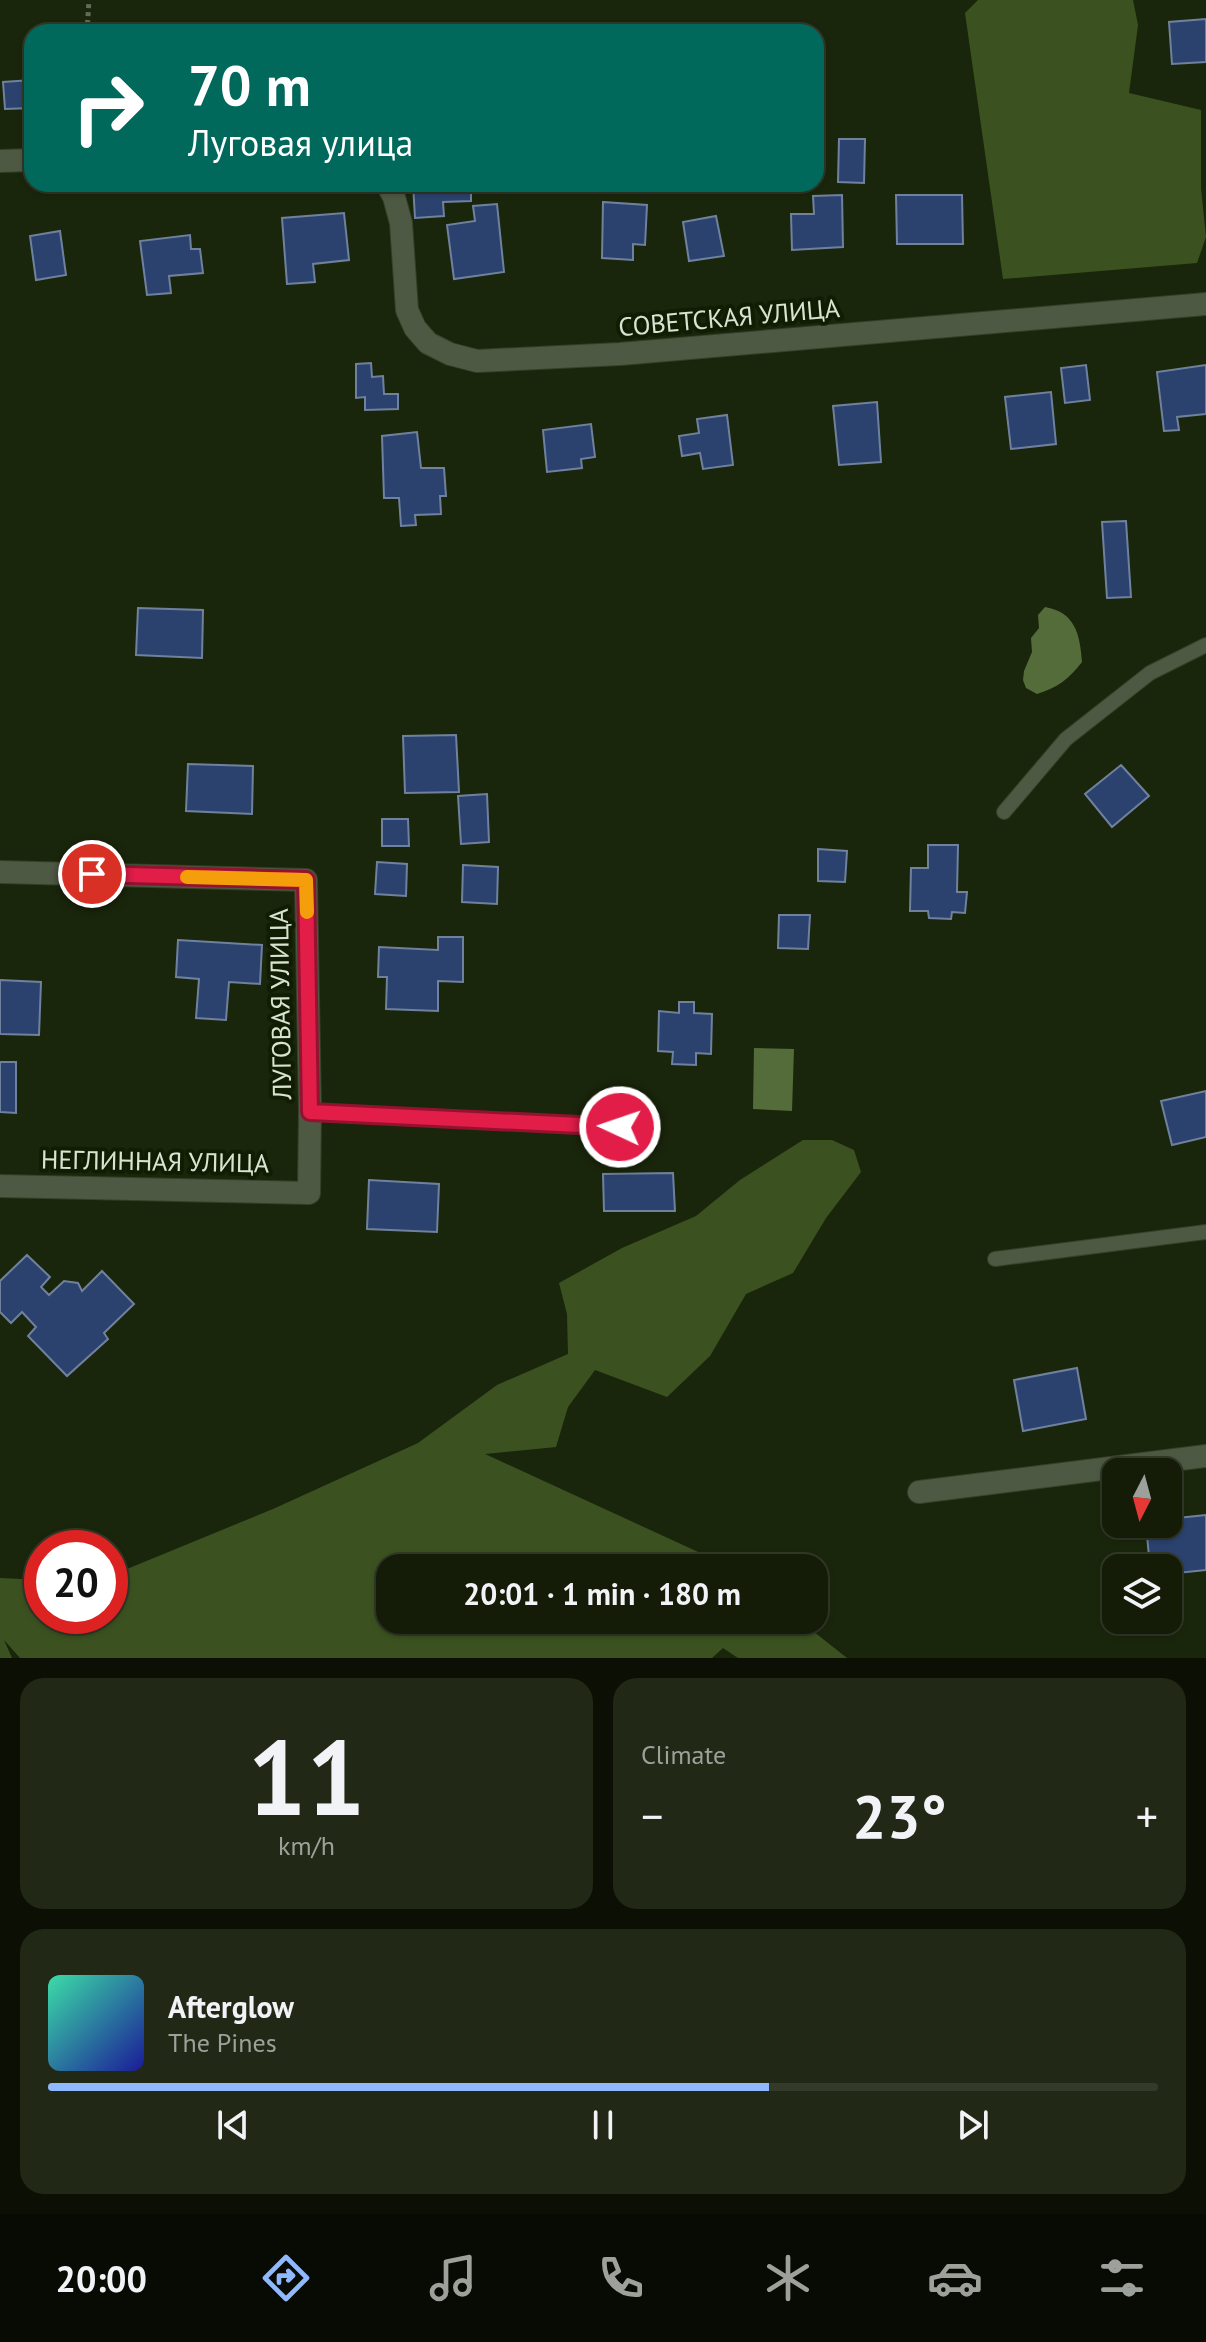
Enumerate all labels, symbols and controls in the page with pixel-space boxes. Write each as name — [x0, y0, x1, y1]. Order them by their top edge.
text: 70 m — [188, 49, 311, 121]
icon: right — [56, 56, 160, 160]
text: Луговая улица — [188, 119, 413, 166]
street label: СОВЕТСКАЯ УЛИЦА — [617, 291, 841, 343]
pin — [58, 840, 126, 908]
icon: arrive — [70, 852, 114, 896]
street label: ЛУГОВАЯ УЛИЦА — [262, 908, 298, 1101]
position arrow — [578, 1085, 662, 1169]
street label: НЕГЛИННАЯ УЛИЦА — [41, 1143, 269, 1179]
north arrow — [1102, 1458, 1182, 1538]
map controls — [1102, 1458, 1182, 1634]
speed limit sign: 20 — [24, 1530, 128, 1634]
button: layers — [1102, 1554, 1182, 1634]
text: 20:01 · 1 min · 180 m — [463, 1574, 741, 1613]
text: 11 — [248, 1709, 365, 1844]
text: Climate — [641, 1738, 726, 1771]
text: 23° — [852, 1777, 947, 1855]
text: − — [641, 1787, 663, 1844]
text: + — [1136, 1787, 1158, 1844]
text: km/h — [278, 1829, 335, 1862]
text: Afterglow — [168, 1987, 294, 2026]
text: The Pines — [168, 2026, 277, 2059]
icon: previous — [211, 2103, 255, 2147]
icon: pause — [581, 2103, 625, 2147]
icon: next — [951, 2103, 995, 2147]
icon: directions — [258, 2250, 314, 2306]
icon: music — [425, 2250, 481, 2306]
icon: phone — [593, 2250, 649, 2306]
icon: climate — [760, 2250, 816, 2306]
icon: car — [927, 2250, 983, 2306]
icon: filters — [1094, 2250, 1150, 2306]
text: 20:00 — [56, 2255, 147, 2302]

